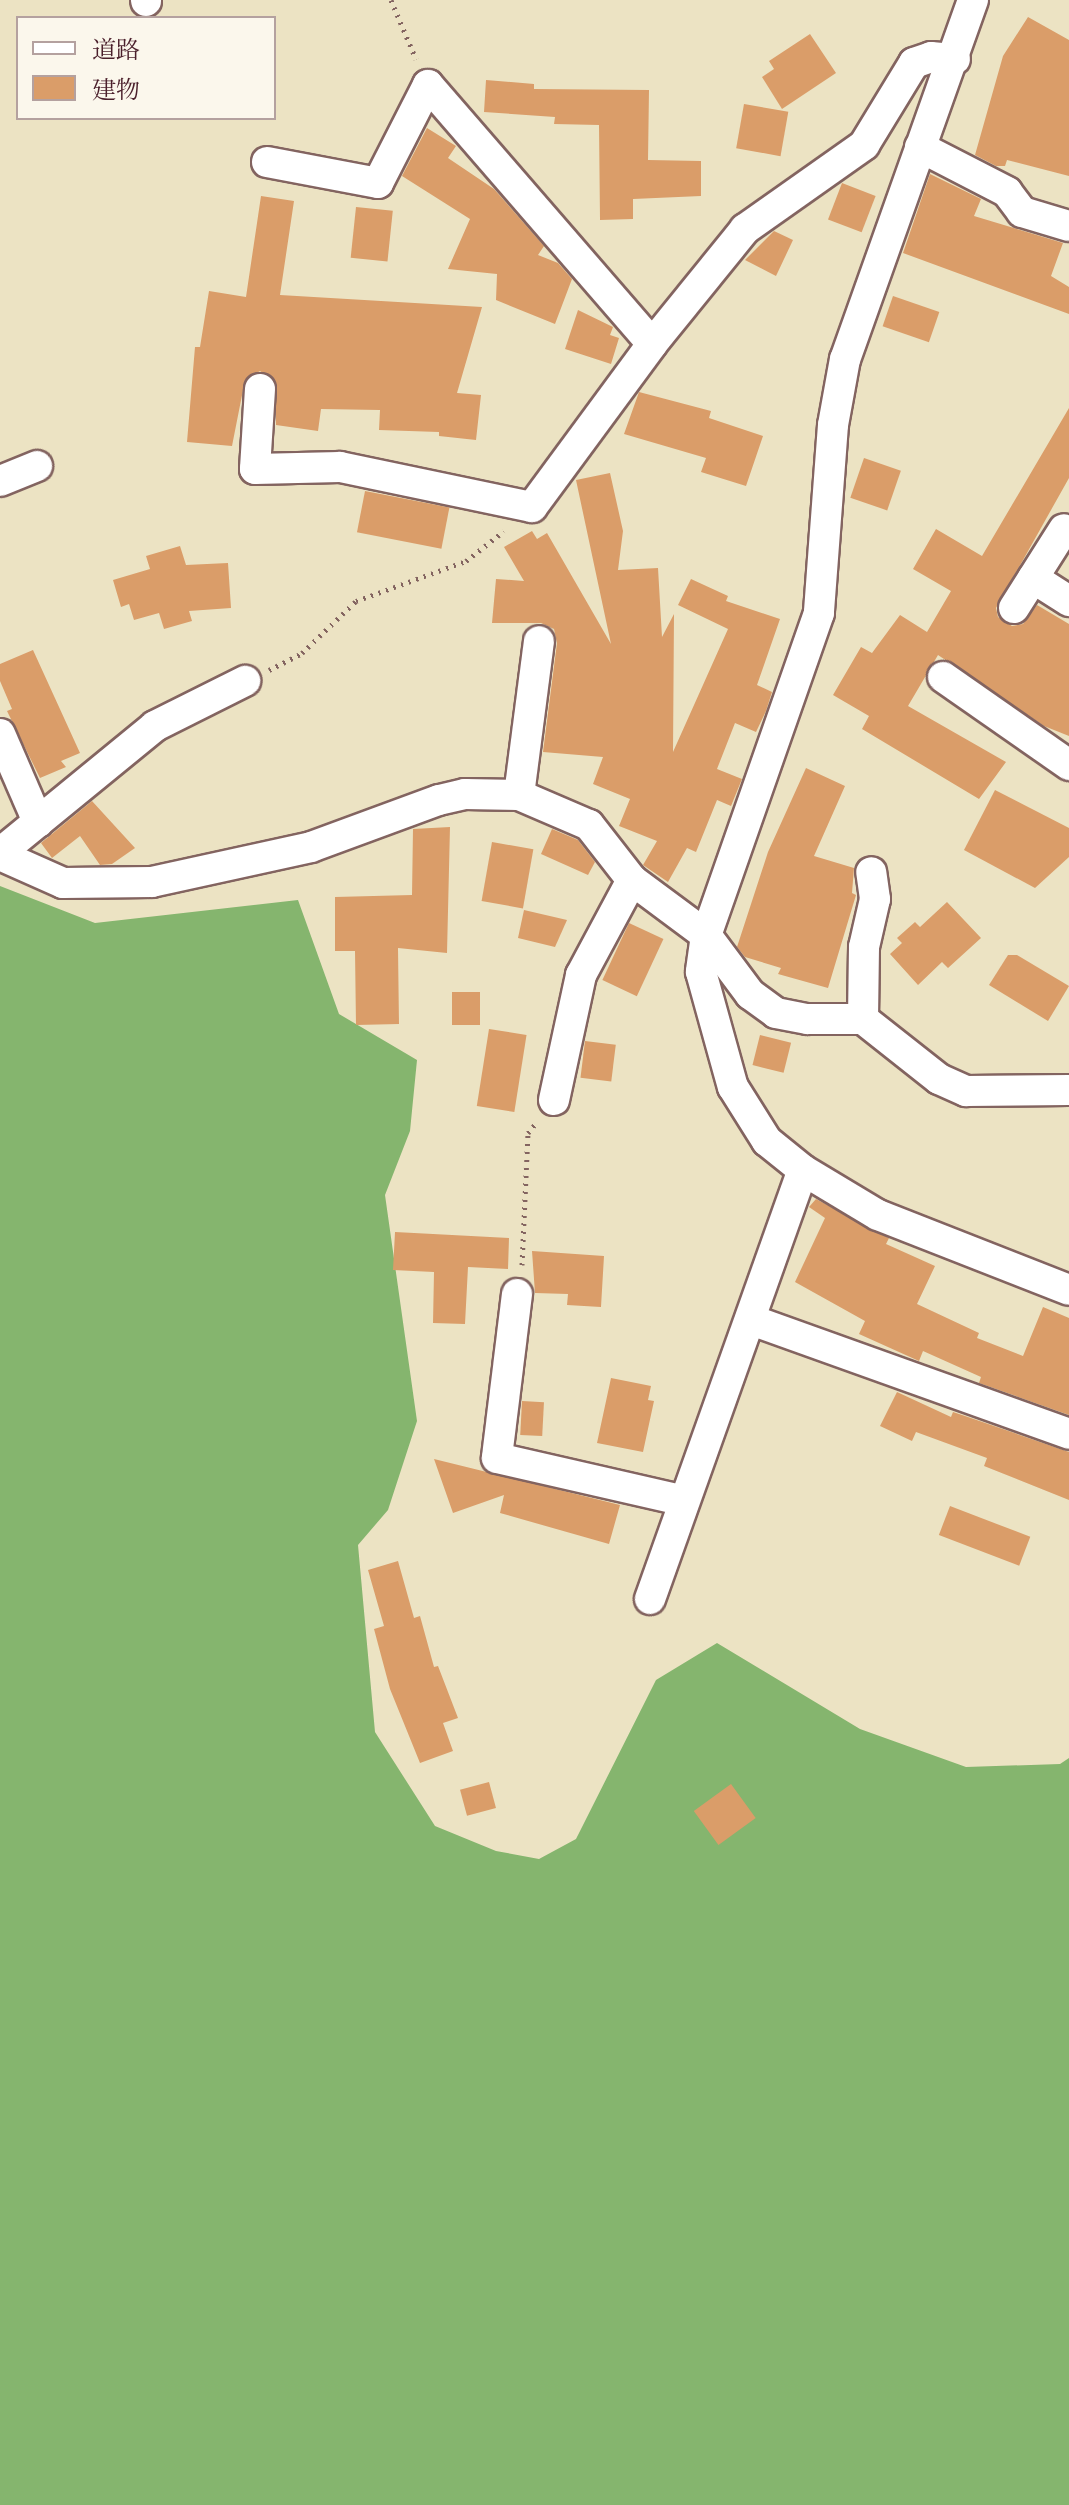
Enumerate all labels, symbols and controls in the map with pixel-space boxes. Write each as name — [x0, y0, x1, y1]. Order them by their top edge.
legend — [16, 16, 276, 120]
text: 道路 — [92, 34, 140, 67]
text: 建物 — [92, 74, 140, 107]

